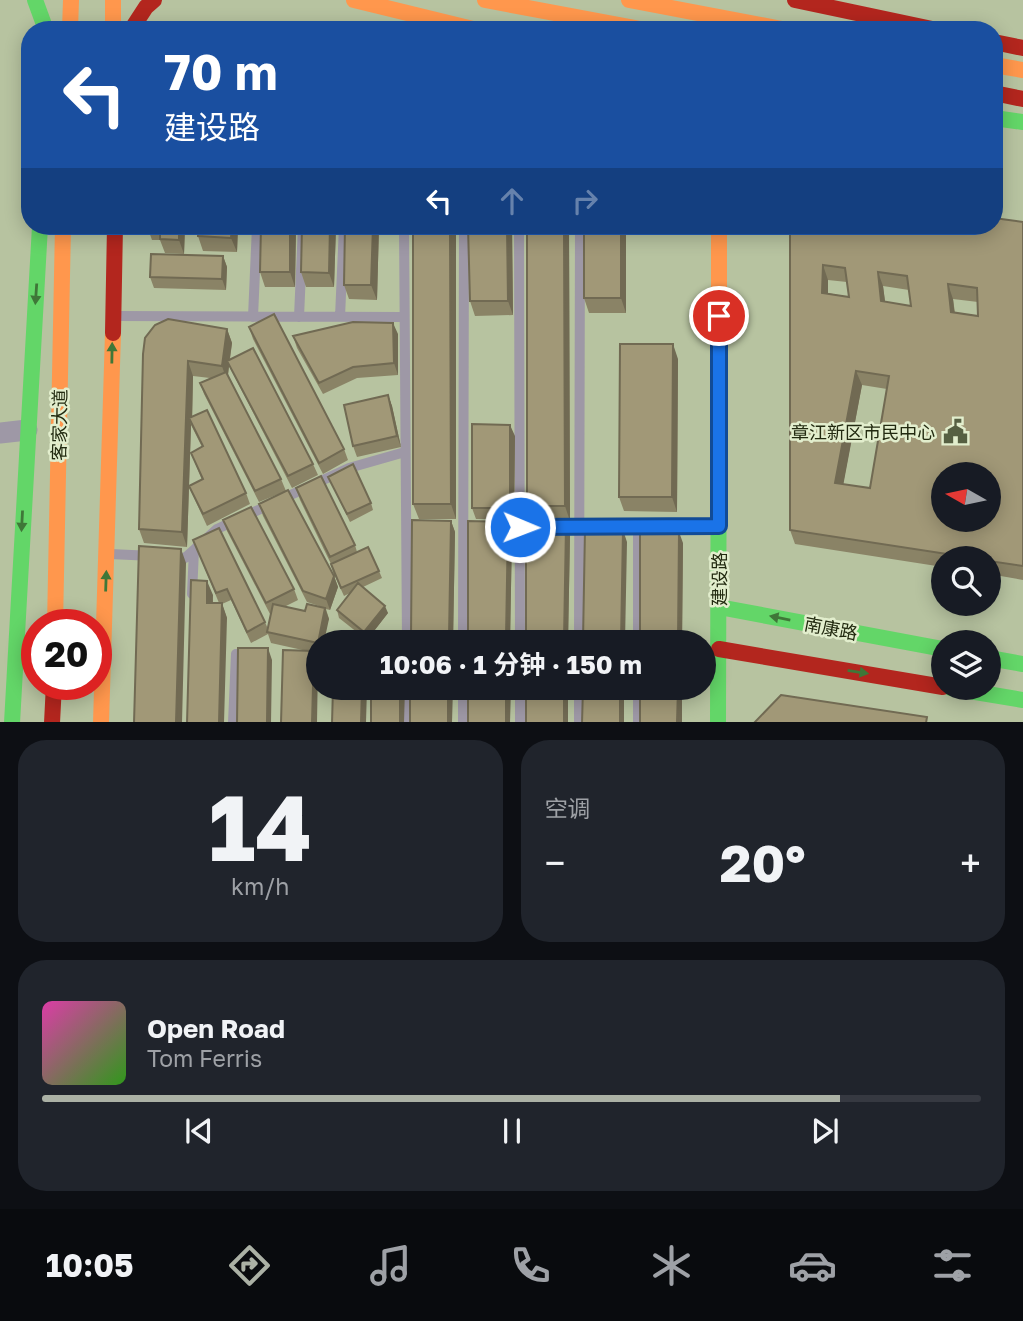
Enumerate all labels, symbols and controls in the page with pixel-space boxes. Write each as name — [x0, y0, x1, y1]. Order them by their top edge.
text: 70 m — [164, 42, 278, 101]
icon: left — [49, 49, 140, 140]
text: 建设路 — [164, 108, 260, 146]
icon: left — [420, 182, 458, 220]
icon: ahead — [493, 182, 531, 220]
icon: right — [566, 182, 604, 220]
one-way arrow — [30, 283, 41, 305]
pin — [689, 286, 749, 346]
icon: arrive — [700, 297, 738, 335]
one-way arrow — [106, 342, 118, 364]
street label: 客家大道 — [47, 389, 71, 461]
public building icon: 章江新区市民中心 — [941, 418, 969, 446]
place label: 章江新区市民中心 — [791, 421, 935, 443]
north arrow — [931, 462, 1001, 532]
map controls — [931, 462, 1001, 700]
position arrow — [483, 490, 557, 564]
one-way arrow — [16, 510, 27, 532]
button: search — [931, 546, 1001, 616]
street label: 建设路 — [708, 552, 730, 606]
one-way arrow — [101, 570, 112, 592]
speed limit sign: 20 — [21, 609, 112, 700]
street label: 南康路 — [802, 612, 860, 644]
one-way arrow — [769, 613, 791, 624]
button: layers — [931, 630, 1001, 700]
text: 10:06 · 1 分钟 · 150 m — [380, 649, 642, 680]
one-way arrow — [847, 667, 869, 678]
text: 14 — [208, 772, 312, 881]
text: 空调 — [545, 794, 591, 822]
text: 20° — [720, 831, 806, 893]
text: − — [545, 840, 565, 885]
text: + — [960, 840, 981, 885]
text: km/h — [231, 872, 290, 900]
text: Open Road — [147, 1013, 285, 1044]
text: Tom Ferris — [147, 1044, 262, 1072]
icon: previous — [180, 1112, 218, 1150]
icon: pause — [493, 1112, 531, 1150]
icon: next — [806, 1112, 844, 1150]
icon: directions — [225, 1241, 274, 1290]
icon: music — [366, 1241, 415, 1290]
icon: phone — [506, 1241, 555, 1290]
icon: climate — [647, 1241, 696, 1290]
icon: car — [788, 1241, 837, 1290]
icon: filters — [928, 1241, 977, 1290]
text: 10:05 — [46, 1246, 134, 1284]

